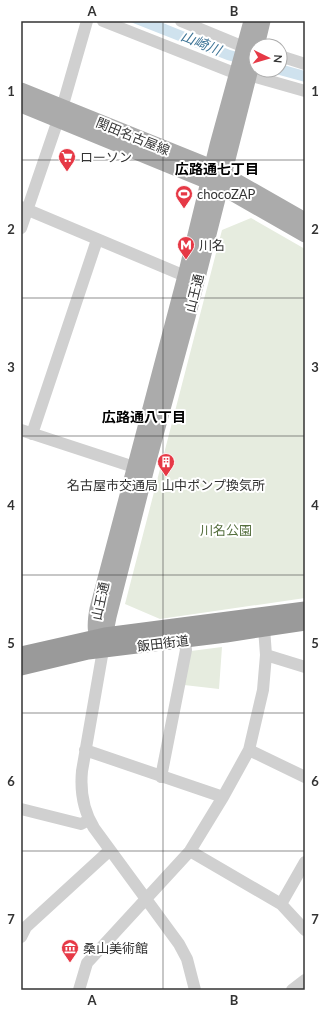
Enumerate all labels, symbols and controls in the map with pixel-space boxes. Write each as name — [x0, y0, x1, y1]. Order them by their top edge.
text: A — [86, 3, 97, 19]
text: B — [230, 3, 239, 19]
water label: 山崎川 — [179, 27, 226, 59]
north arrow — [248, 38, 288, 78]
text: N — [272, 54, 285, 64]
text: 1 — [7, 83, 15, 99]
text: 1 — [311, 83, 319, 99]
street label: 関田名古屋線 — [94, 114, 172, 158]
supermarket icon: ローソン — [57, 147, 77, 172]
place label: ローソン — [80, 149, 132, 165]
district label: 広路通七丁目 — [175, 160, 259, 177]
sports icon: chocoZAP — [174, 184, 194, 209]
place label: chocoZAP — [197, 186, 256, 202]
text: 2 — [7, 221, 15, 237]
text: 2 — [311, 221, 319, 237]
metro station icon: 川名 — [176, 235, 196, 260]
place label: 川名 — [199, 237, 225, 253]
street label: 山王通 — [182, 272, 206, 314]
text: 3 — [7, 359, 15, 375]
text: 3 — [311, 359, 319, 375]
district label: 広路通八丁目 — [102, 408, 186, 425]
building icon: 名古屋市交通局 山中ポンプ換気所 — [156, 452, 176, 477]
place label: 名古屋市交通局 山中ポンプ換気所 — [67, 477, 265, 493]
text: 4 — [7, 497, 15, 513]
text: 4 — [311, 497, 319, 513]
park label: 川名公園 — [200, 522, 252, 538]
street label: 山王通 — [88, 580, 112, 622]
street label: 飯田街道 — [136, 632, 190, 654]
text: 5 — [7, 635, 15, 651]
text: 5 — [311, 635, 319, 651]
text: 6 — [7, 773, 15, 789]
text: 6 — [311, 773, 319, 789]
text: 7 — [7, 911, 15, 927]
text: 7 — [311, 911, 319, 927]
museum icon: 桑山美術館 — [60, 938, 80, 963]
place label: 桑山美術館 — [83, 940, 148, 956]
text: A — [86, 992, 97, 1008]
text: B — [230, 992, 239, 1008]

